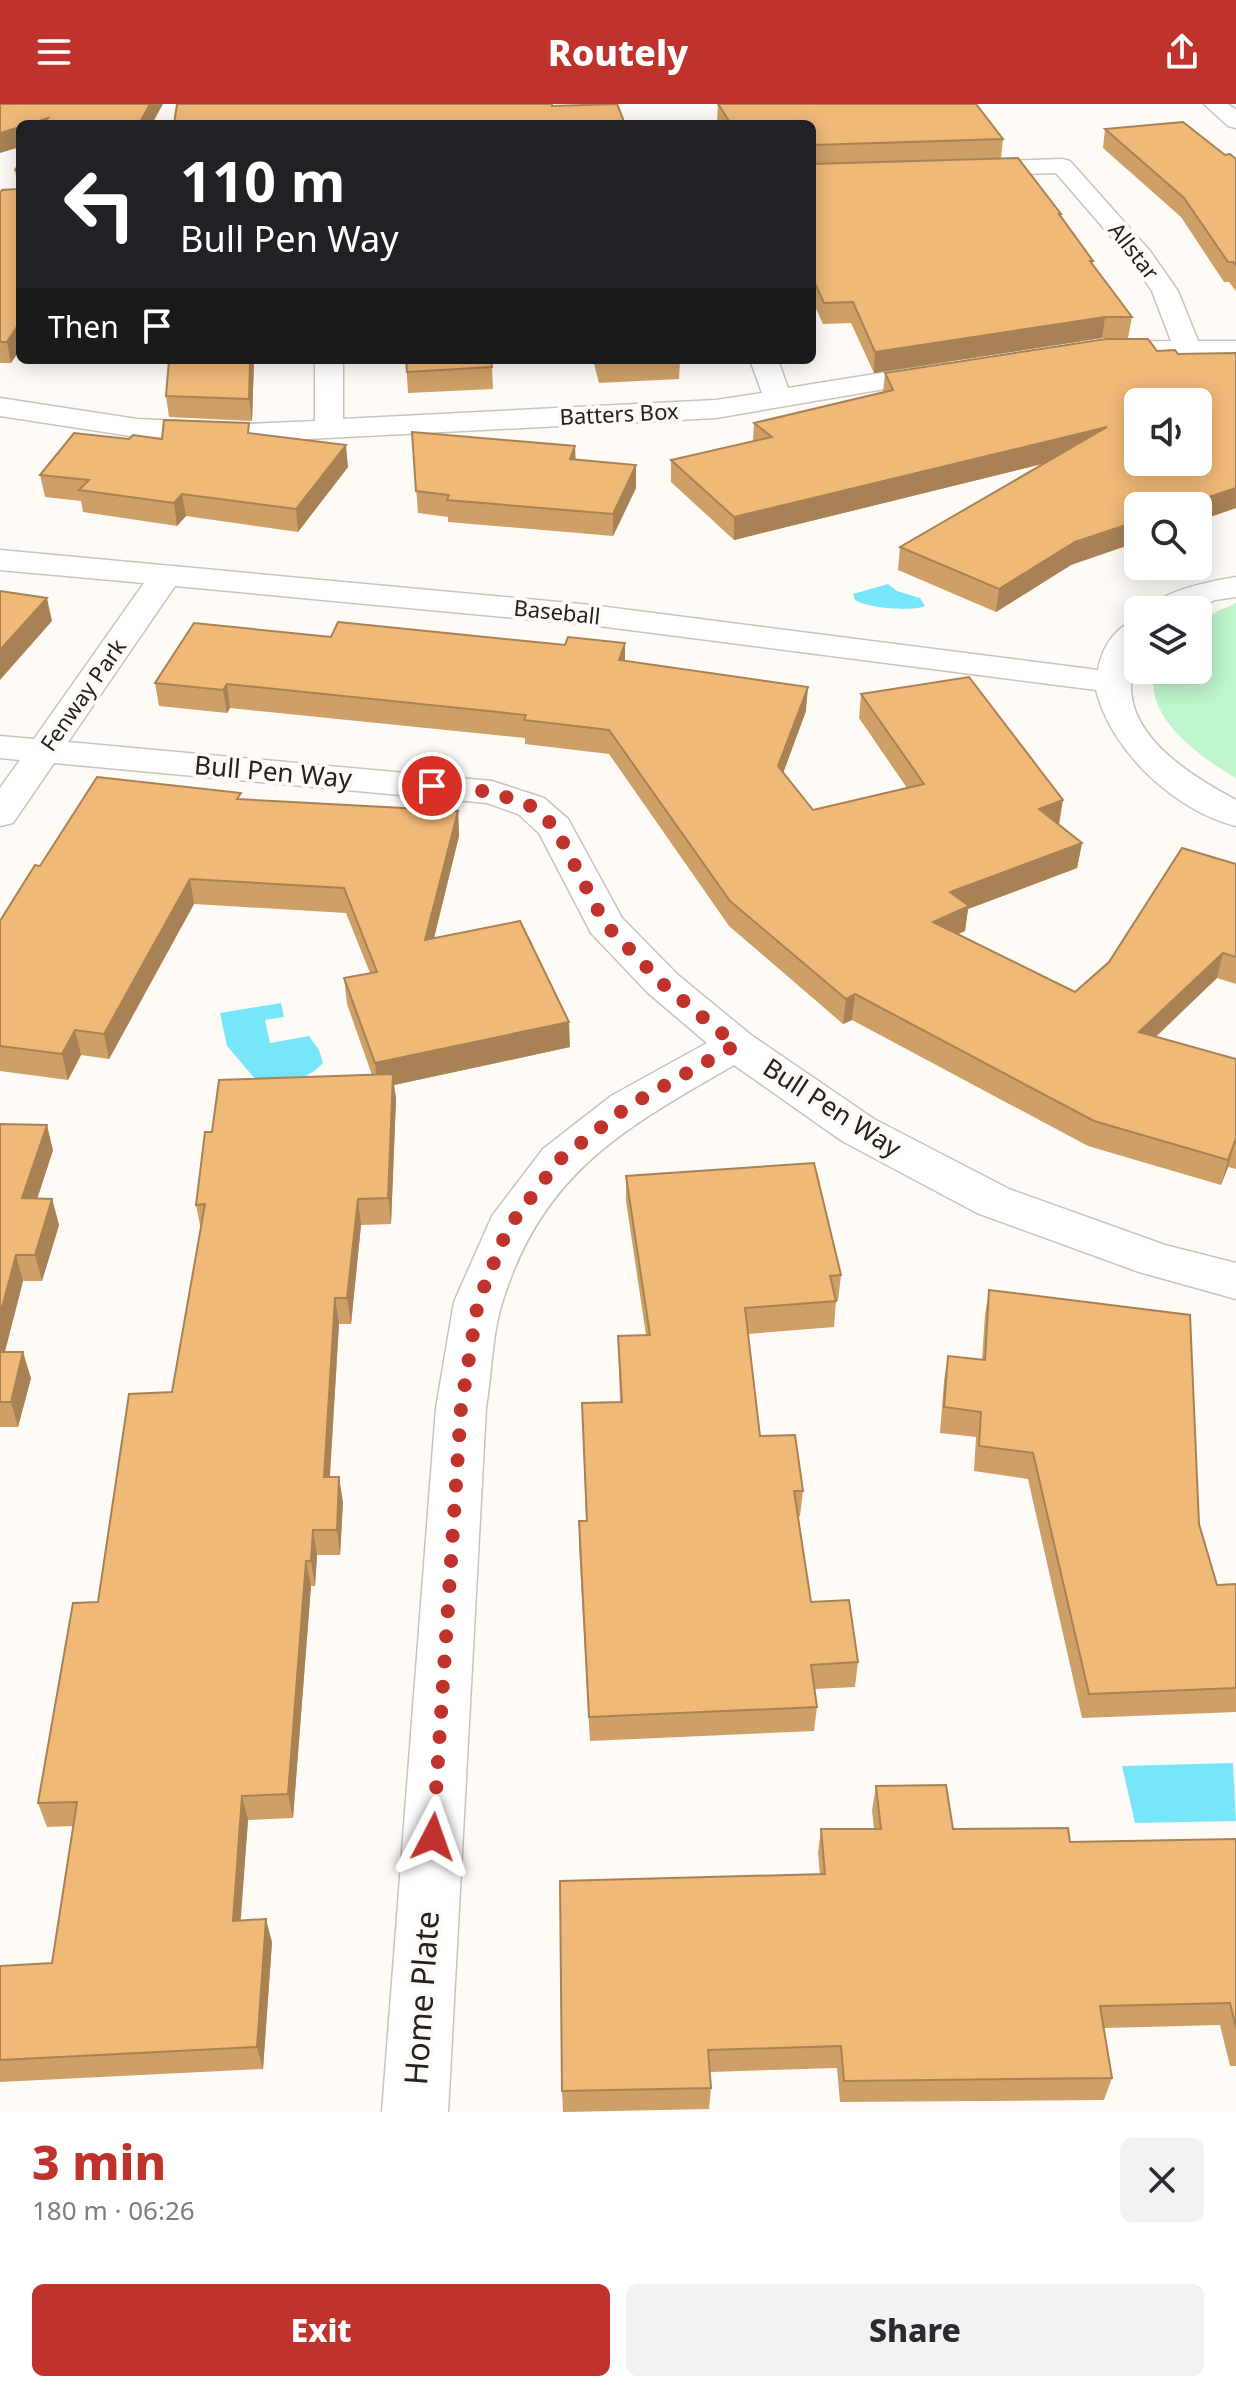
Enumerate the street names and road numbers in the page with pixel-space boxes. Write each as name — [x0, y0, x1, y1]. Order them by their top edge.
street label: Allstar — [1103, 215, 1167, 285]
street label: Batters Box — [559, 395, 680, 431]
street label: Baseball — [512, 592, 602, 630]
street label: Fenway Park — [32, 632, 132, 756]
street label: Bull Pen Way — [193, 746, 354, 796]
street label: Bull Pen Way — [757, 1049, 909, 1166]
street label: Home Plate — [393, 1909, 448, 2086]

